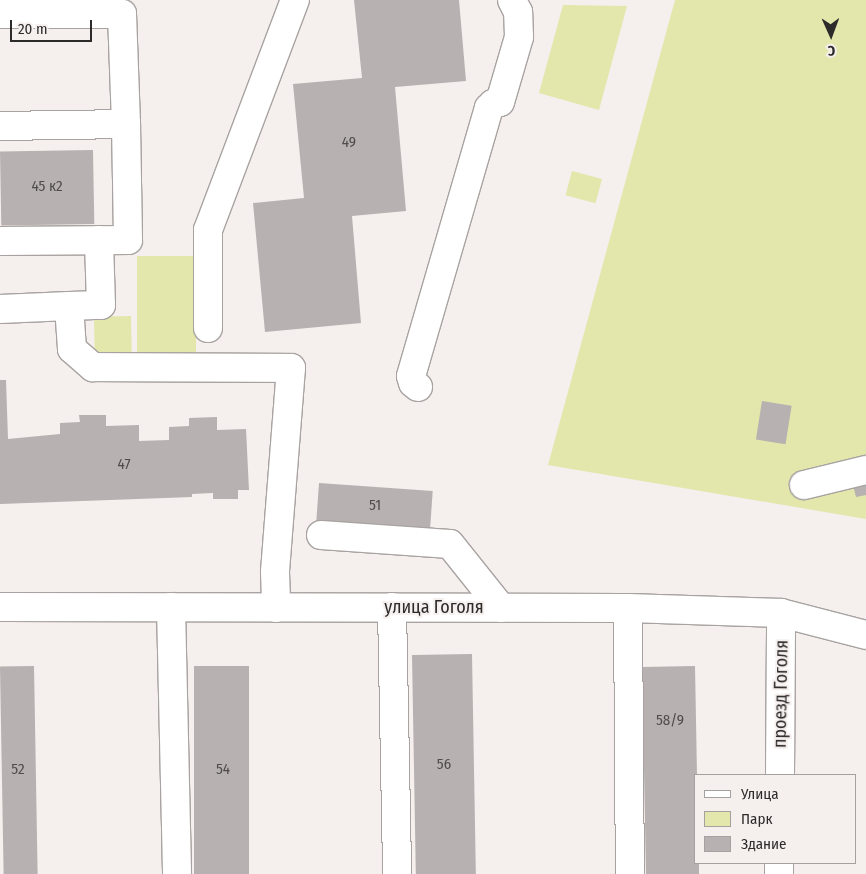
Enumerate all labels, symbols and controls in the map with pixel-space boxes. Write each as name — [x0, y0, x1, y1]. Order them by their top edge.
scale bar — [12, 10, 95, 42]
north arrow — [806, 10, 856, 60]
text: 20 m — [18, 20, 48, 38]
text: С — [828, 42, 836, 59]
house number: 49 — [342, 134, 356, 152]
house number: 45 к2 — [31, 178, 63, 196]
house number: 47 — [117, 456, 131, 474]
house number: 51 — [369, 497, 381, 515]
street label: улица Гоголя — [384, 596, 484, 618]
street label: проезд Гоголя — [769, 640, 793, 748]
house number: 58/9 — [656, 712, 684, 730]
house number: 56 — [437, 756, 451, 774]
house number: 52 — [11, 761, 25, 779]
house number: 54 — [216, 761, 230, 779]
legend — [694, 774, 856, 864]
text: Улица — [741, 785, 779, 803]
text: Парк — [741, 810, 772, 828]
text: Здание — [741, 835, 787, 853]

